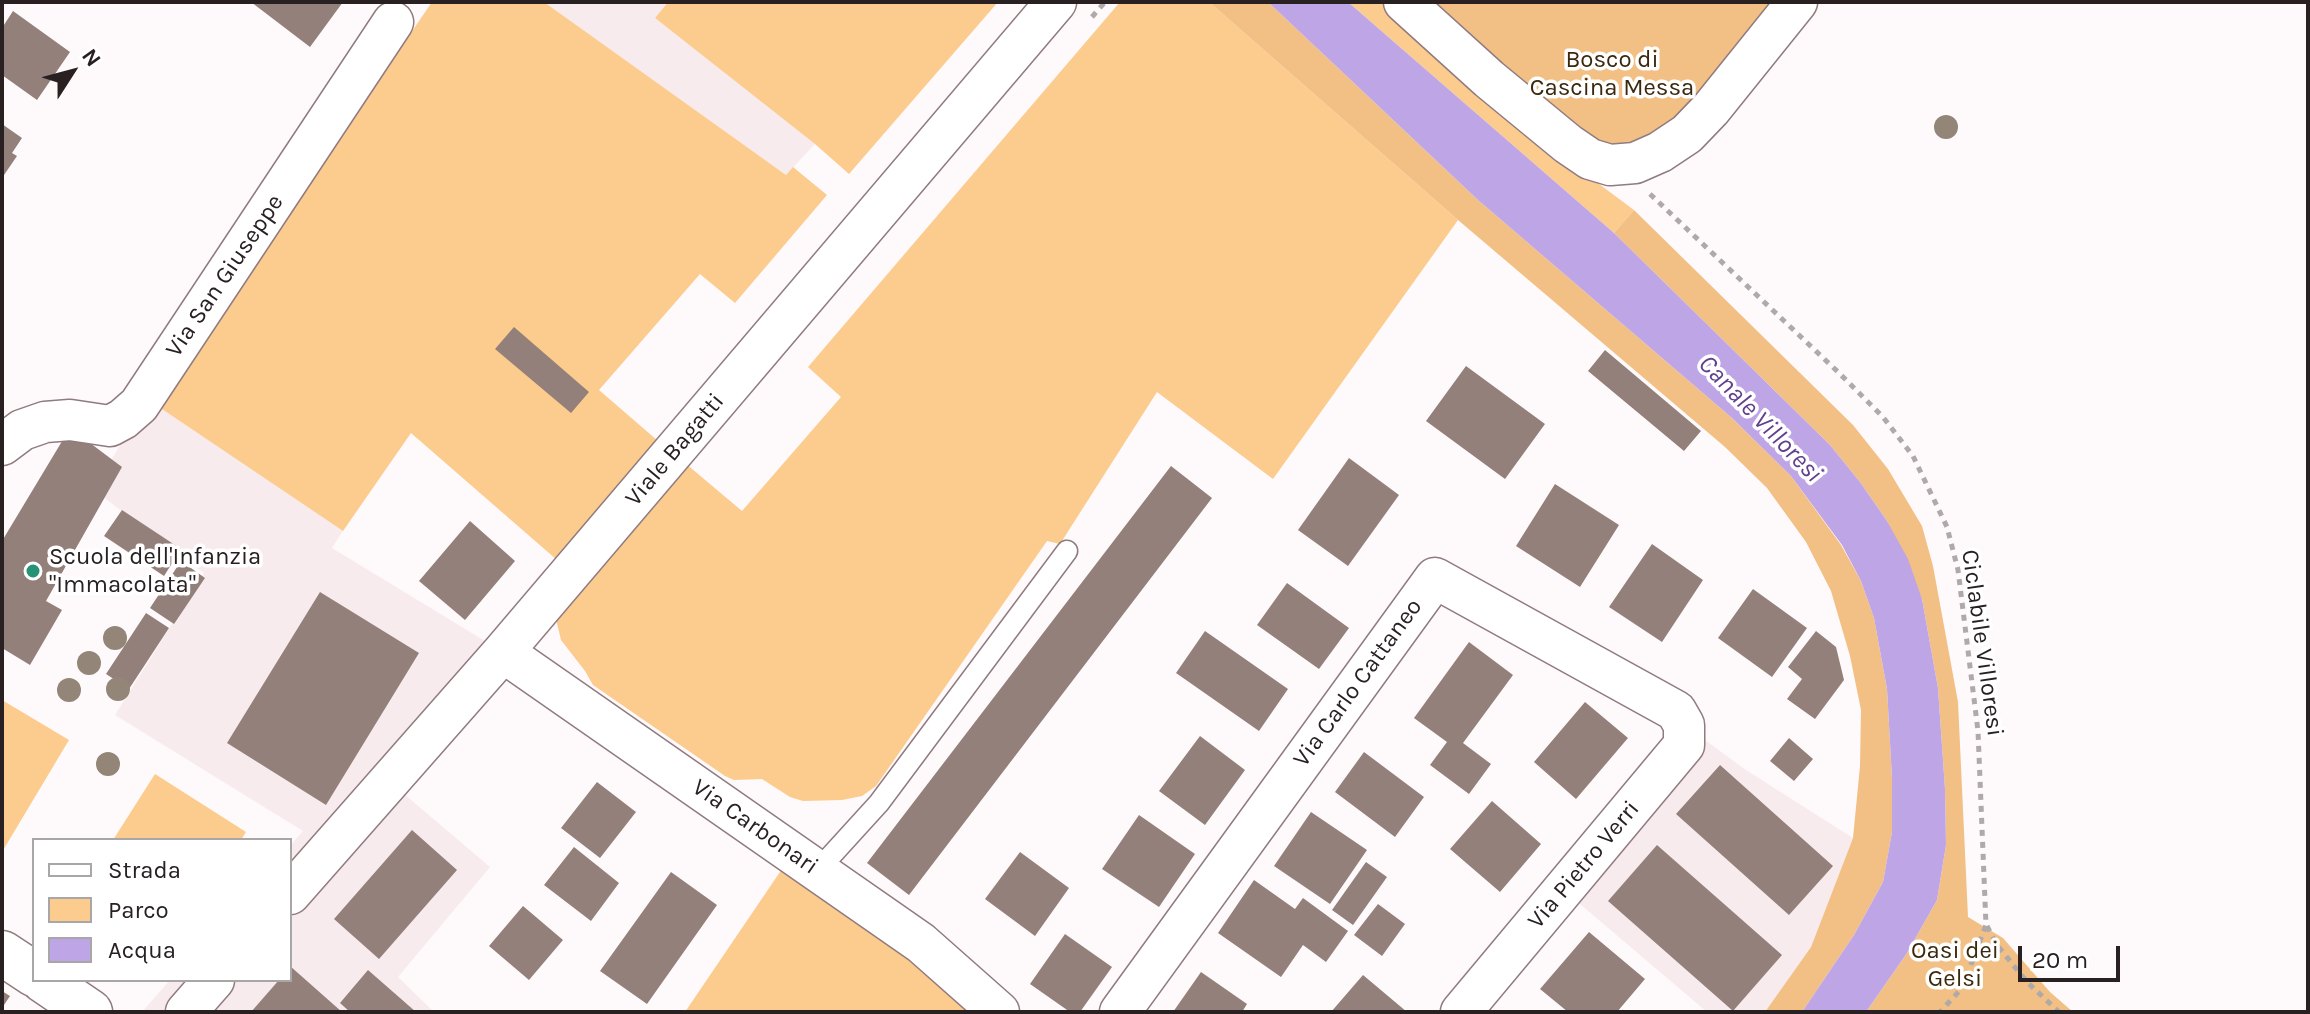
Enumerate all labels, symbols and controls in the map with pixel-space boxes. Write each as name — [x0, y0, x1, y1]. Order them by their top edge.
north arrow — [32, 32, 112, 112]
text: N — [76, 44, 107, 72]
park label: Bosco di Cascina Messa — [1530, 46, 1694, 102]
street label: Via San Giuseppe — [160, 189, 290, 363]
water label: Canale Villoresi — [1691, 349, 1829, 489]
street label: Viale Bagatti — [619, 388, 731, 512]
place label: Scuola dell'Infanzia "Immacolata" — [49, 543, 261, 599]
street label: Ciclabile Villoresi — [1955, 548, 2009, 738]
marker: Scuola dell'Infanzia "Immacolata" — [24, 562, 42, 580]
street label: Via Carlo Cattaneo — [1287, 593, 1429, 773]
street label: Via Carbonari — [687, 773, 823, 881]
street label: Via Pietro Verri — [1522, 795, 1646, 935]
legend — [32, 838, 292, 982]
text: Strada — [108, 856, 181, 884]
text: Parco — [108, 896, 169, 924]
scale bar — [2022, 930, 2124, 980]
text: Acqua — [108, 936, 176, 964]
park label: Oasi dei Gelsi — [1911, 937, 1999, 993]
text: 20 m — [2032, 946, 2088, 974]

